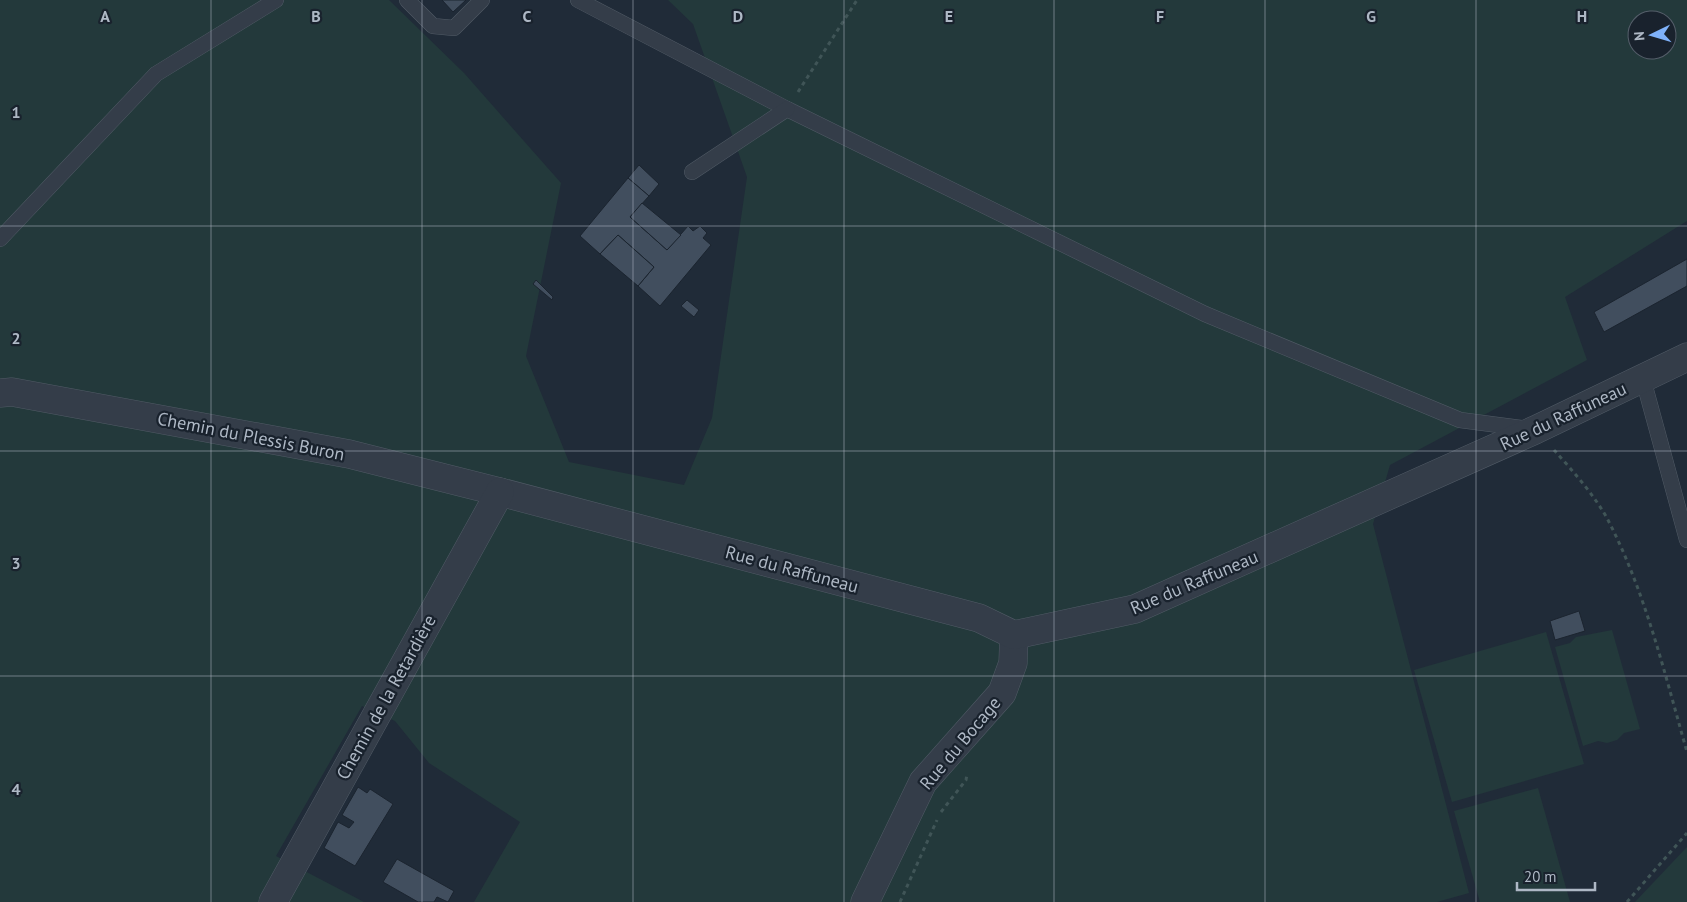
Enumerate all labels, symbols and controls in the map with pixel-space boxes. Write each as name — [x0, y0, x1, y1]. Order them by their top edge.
text: A — [100, 6, 110, 26]
text: B — [311, 6, 321, 26]
text: C — [523, 6, 532, 26]
text: D — [733, 6, 743, 26]
text: E — [945, 6, 953, 26]
text: F — [1156, 6, 1164, 26]
text: G — [1366, 6, 1376, 26]
text: H — [1577, 6, 1587, 26]
north arrow — [1627, 10, 1677, 60]
text: N — [1630, 31, 1648, 42]
text: 1 — [11, 102, 21, 122]
text: 2 — [11, 328, 21, 348]
street label: Rue du Raffuneau — [1496, 377, 1630, 455]
street label: Chemin du Plessis Buron — [155, 407, 347, 465]
street label: Rue du Raffuneau — [723, 540, 861, 598]
street label: Rue du Raffuneau — [1127, 545, 1261, 619]
text: 3 — [11, 553, 21, 573]
street label: Chemin de la Retardière — [331, 611, 441, 783]
street label: Rue du Bocage — [914, 692, 1006, 794]
text: 4 — [11, 779, 21, 799]
scale bar — [1517, 860, 1594, 892]
text: 20 m — [1524, 867, 1557, 886]

